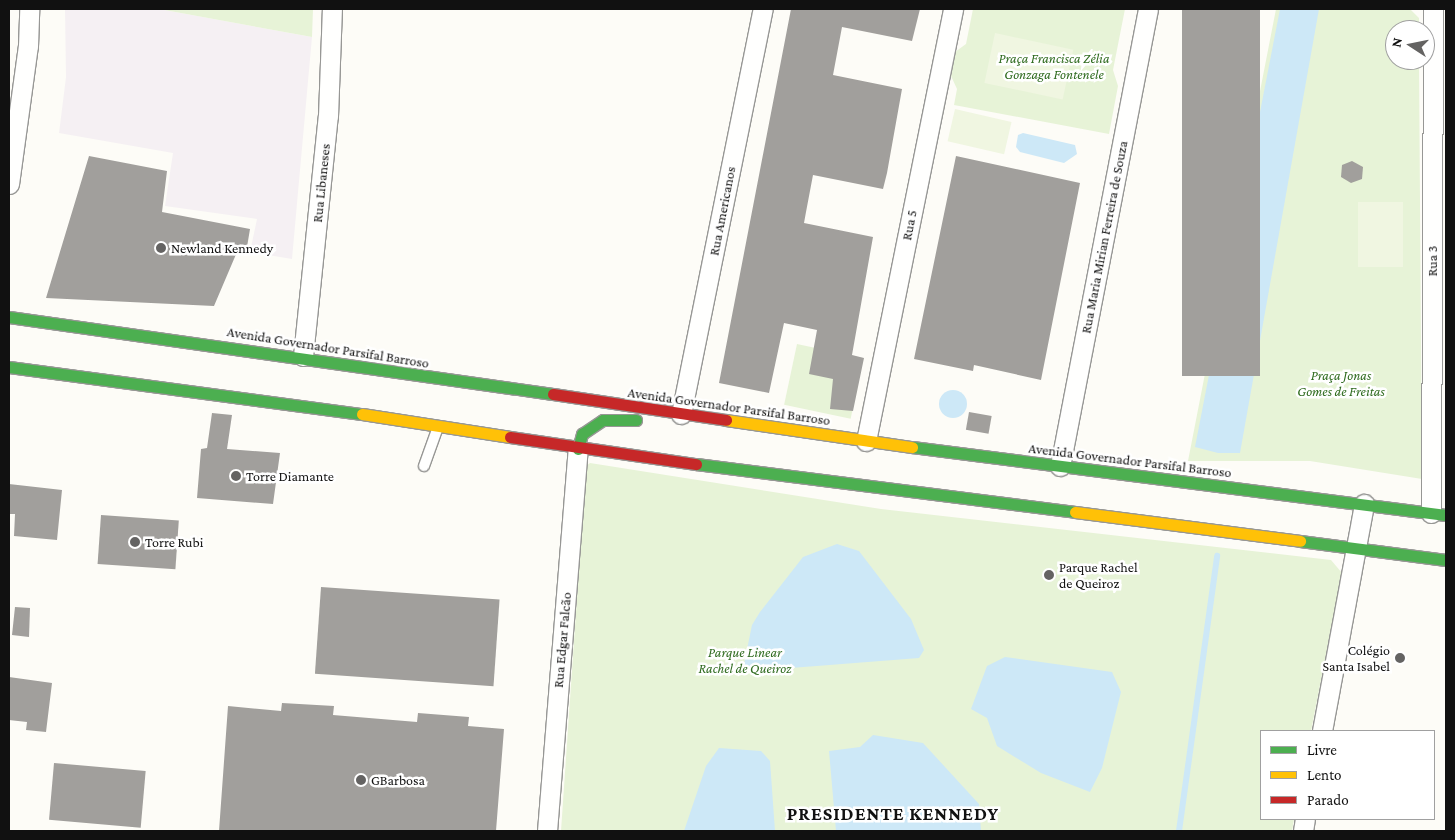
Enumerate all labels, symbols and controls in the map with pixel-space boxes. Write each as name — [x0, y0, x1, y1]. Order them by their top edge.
north arrow — [1385, 20, 1435, 70]
text: N — [1387, 36, 1405, 49]
park label: Praça Francisca Zélia Gonzaga Fontenele — [999, 50, 1109, 82]
street label: Rua Maria Mirian Ferreira de Souza — [1077, 139, 1131, 335]
street label: Rua Libaneses — [309, 143, 333, 223]
street label: Rua Americanos — [705, 165, 739, 257]
street label: Rua 5 — [898, 208, 920, 242]
place label: Newland Kennedy — [171, 240, 273, 256]
marker: Newland Kennedy — [155, 242, 167, 254]
street label: Rua 3 — [1424, 246, 1440, 276]
street label: Avenida Governador Parsifal Barroso — [226, 323, 430, 371]
park label: Praça Jonas Gomes de Freitas — [1297, 367, 1385, 400]
street label: Avenida Governador Parsifal Barroso — [627, 383, 831, 429]
street label: Avenida Governador Parsifal Barroso — [1028, 439, 1232, 481]
place label: Torre Diamante — [246, 468, 334, 484]
marker: Torre Diamante — [230, 470, 242, 482]
place label: Torre Rubi — [145, 534, 203, 550]
marker: Torre Rubi — [129, 536, 141, 548]
place label: Parque Rachel de Queiroz — [1059, 559, 1138, 592]
marker: Parque Rachel de Queiroz — [1043, 569, 1055, 581]
street label: Rua Edgar Falcão — [549, 592, 575, 688]
place label: Colégio Santa Isabel — [1323, 642, 1390, 674]
park label: Parque Linear Rachel de Queiroz — [698, 644, 792, 676]
marker: Colégio Santa Isabel — [1394, 652, 1406, 664]
legend — [1260, 730, 1435, 820]
text: Livre — [1307, 742, 1337, 758]
text: Lento — [1307, 767, 1341, 783]
place label: GBarbosa — [371, 772, 425, 788]
marker: GBarbosa — [355, 774, 367, 786]
text: Parado — [1307, 792, 1349, 808]
district label: PRESIDENTE KENNEDY — [785, 803, 1001, 825]

